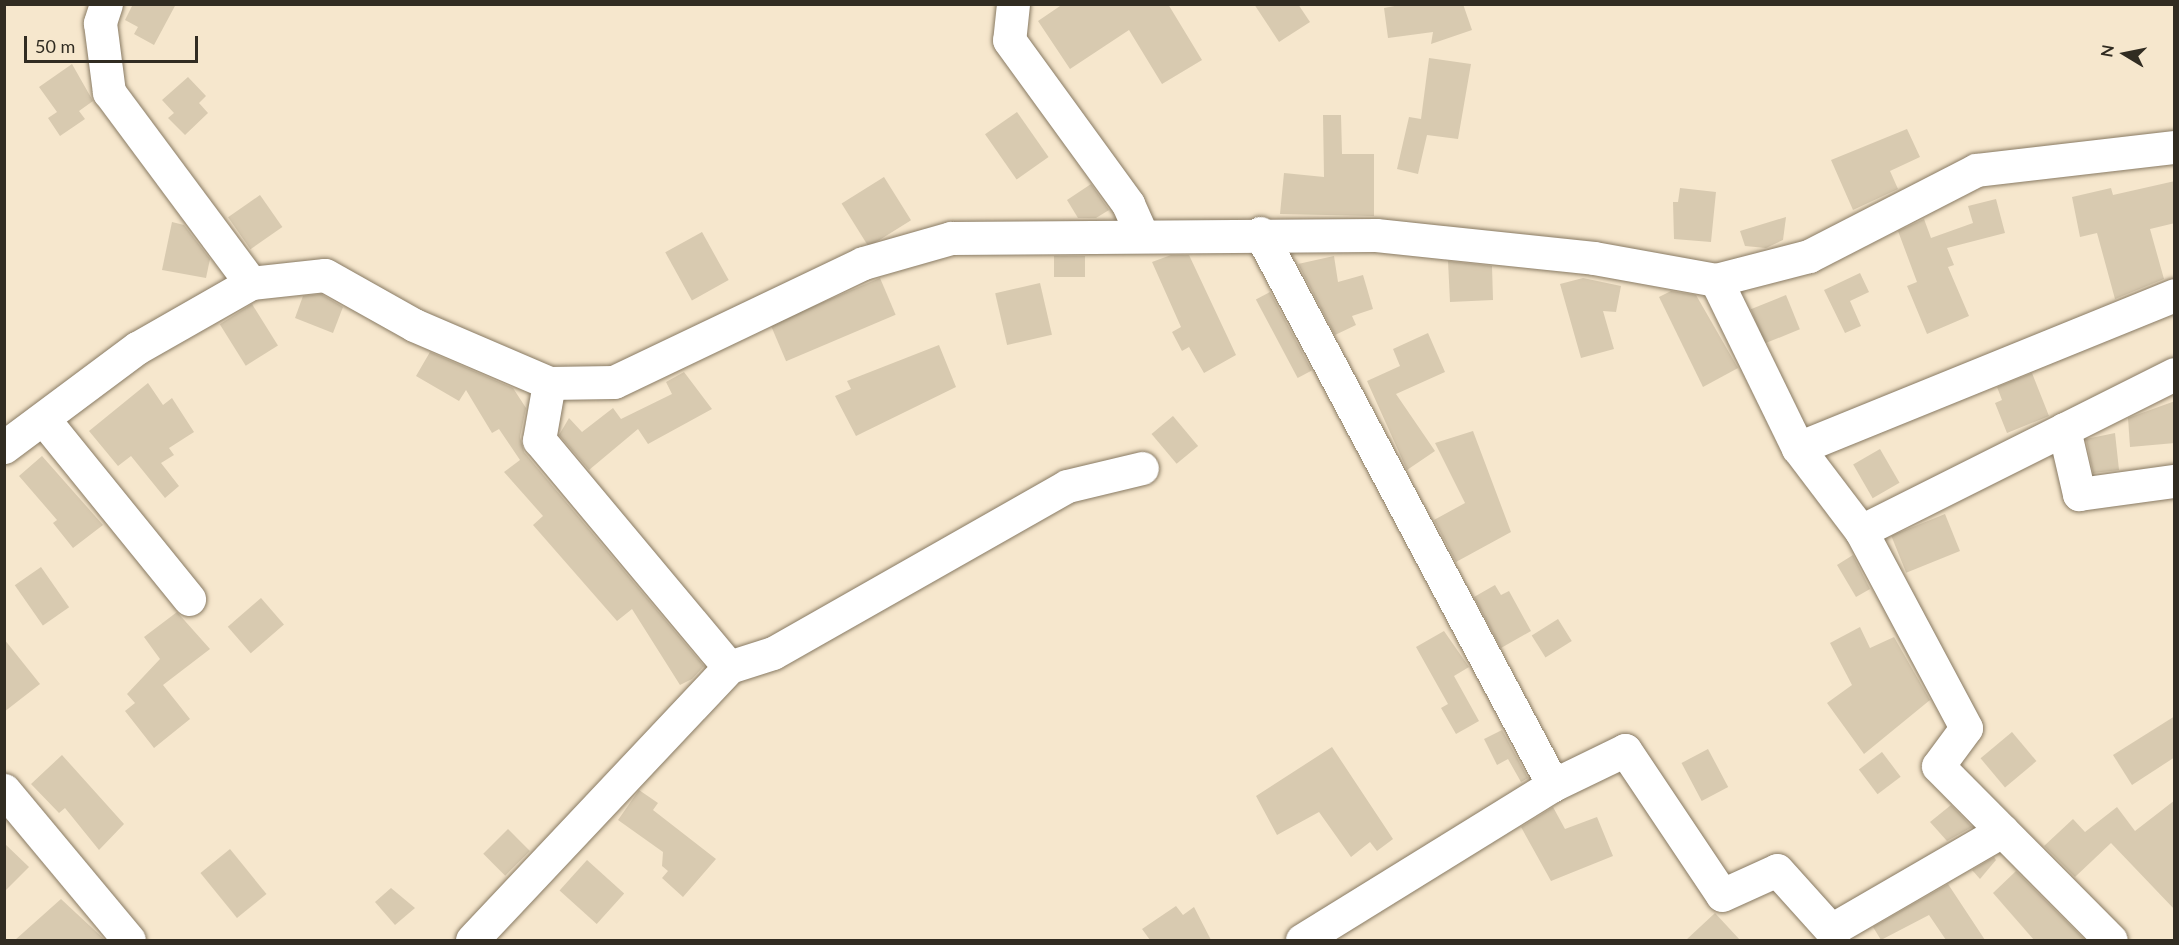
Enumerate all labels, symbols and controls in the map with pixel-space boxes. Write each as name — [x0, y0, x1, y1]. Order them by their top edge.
scale bar — [27, 24, 201, 62]
north arrow — [2095, 24, 2155, 84]
text: 50 m — [35, 35, 75, 57]
text: N — [2096, 43, 2117, 59]

